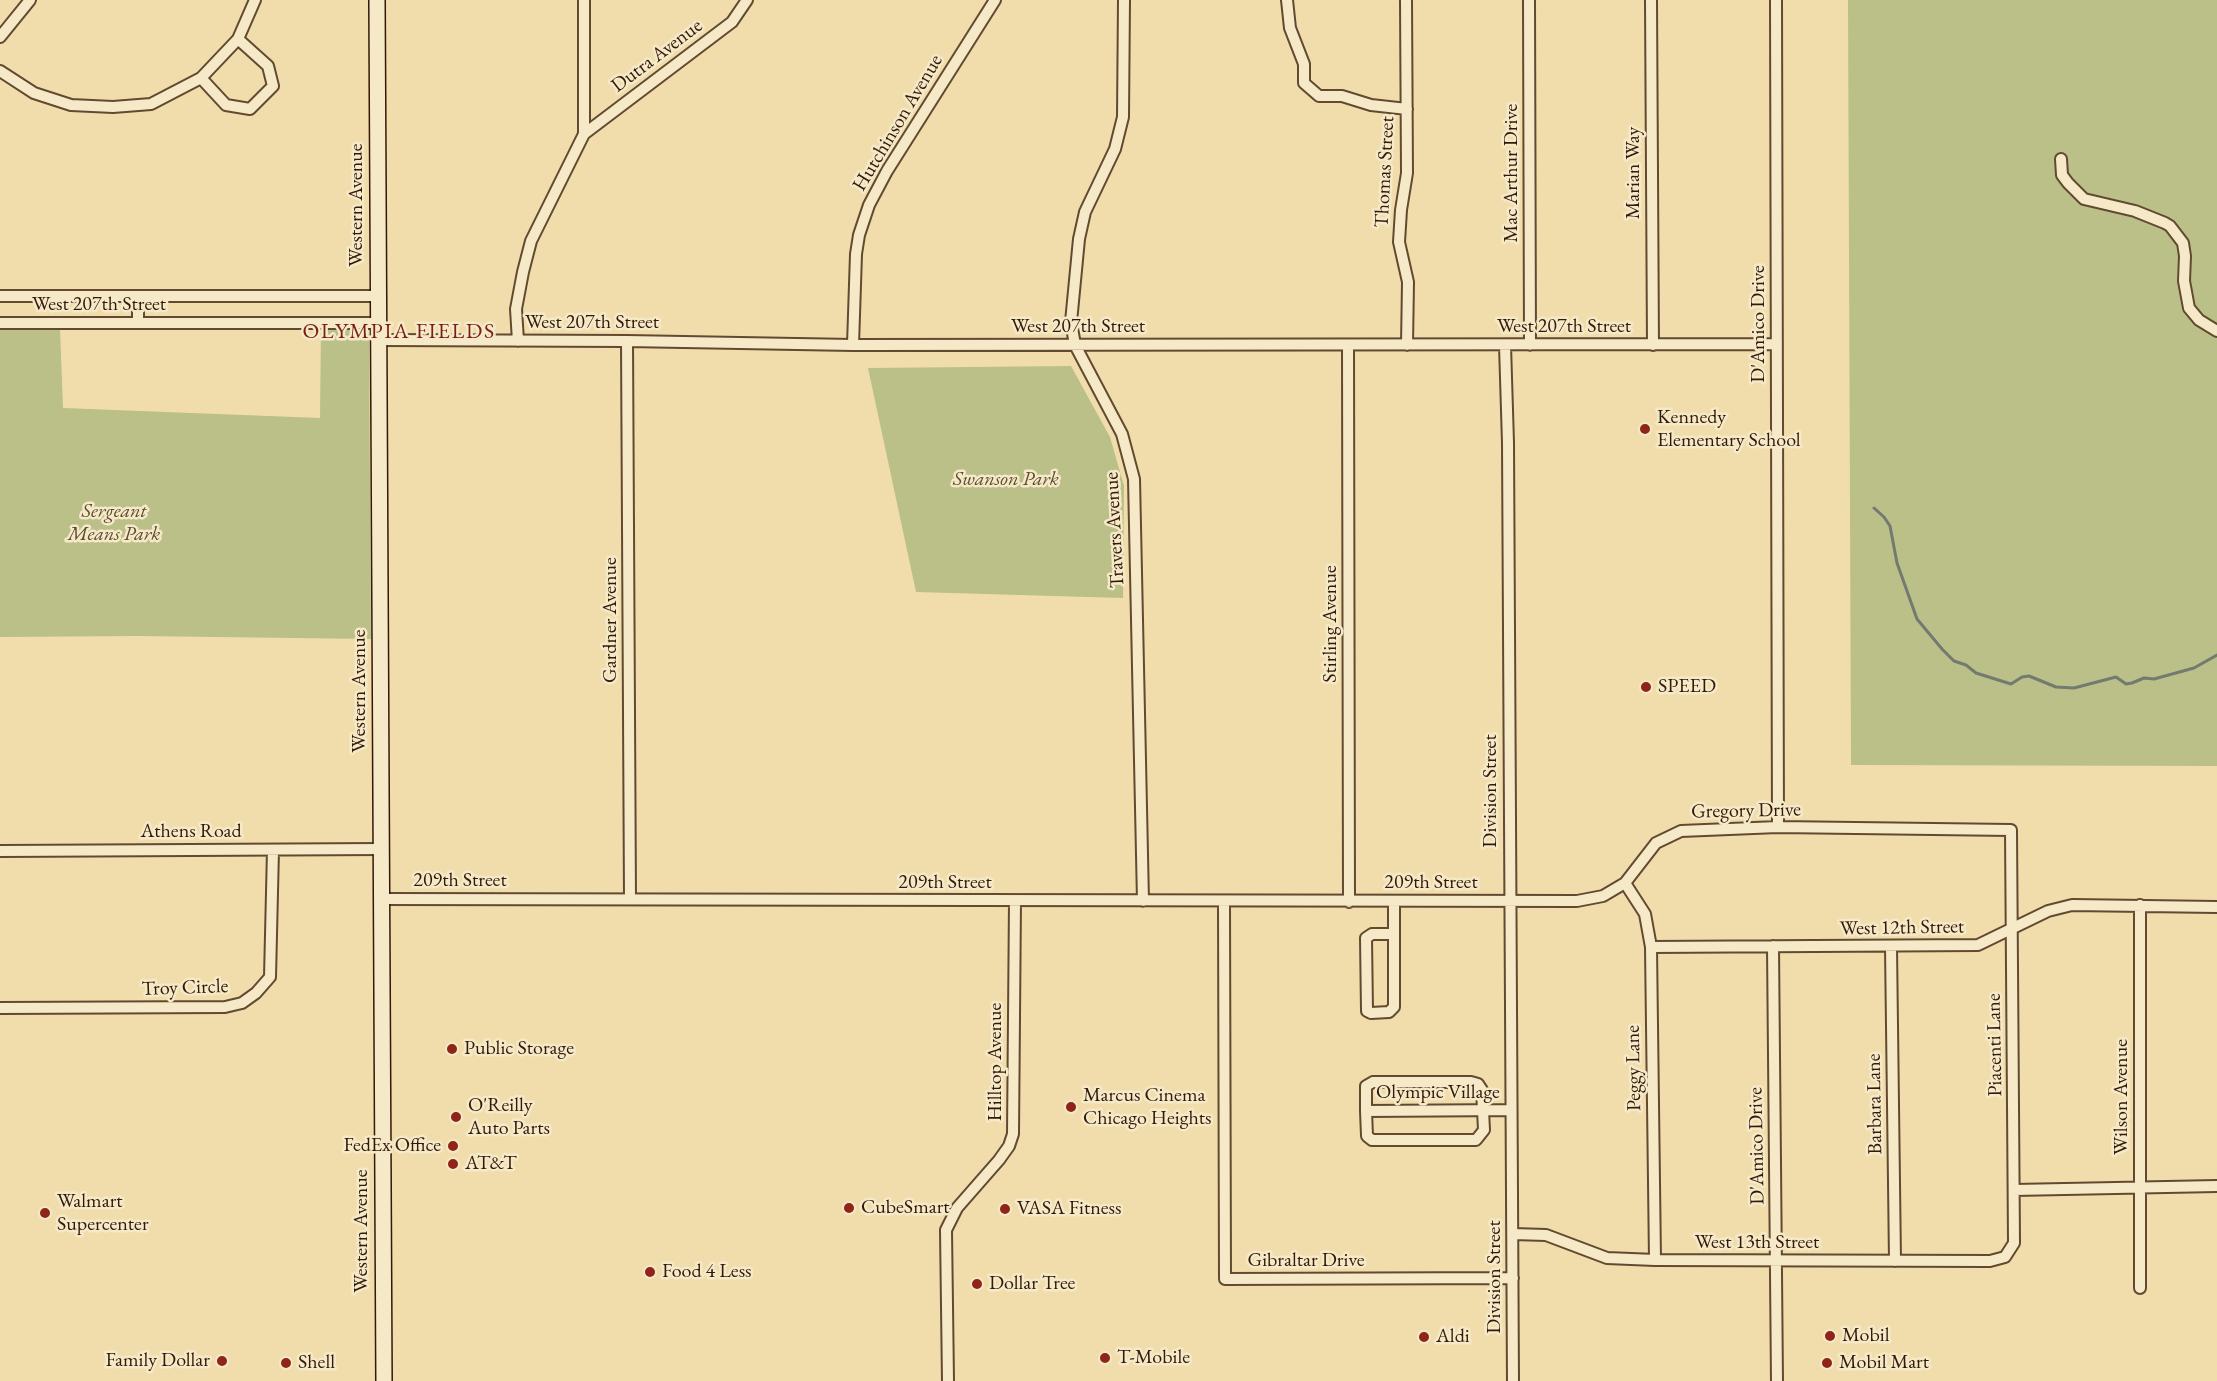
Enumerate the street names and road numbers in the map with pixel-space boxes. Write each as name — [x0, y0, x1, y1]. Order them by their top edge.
street label: Dutra Avenue — [607, 14, 707, 98]
street label: Hutchinson Avenue — [848, 50, 948, 196]
street label: Mac Arthur Drive — [1500, 104, 1524, 242]
street label: Thomas Street — [1370, 116, 1400, 228]
street label: Marian Way — [1622, 127, 1646, 219]
street label: Western Avenue — [345, 143, 369, 267]
street label: D'Amico Drive — [1747, 265, 1771, 383]
street label: West 207th Street — [32, 293, 166, 317]
street label: West 207th Street — [525, 311, 659, 335]
street label: West 207th Street — [1011, 315, 1145, 339]
street label: West 207th Street — [1497, 315, 1631, 339]
street label: Travers Avenue — [1100, 471, 1130, 589]
street label: Gardner Avenue — [599, 557, 623, 683]
street label: Stirling Avenue — [1319, 565, 1343, 683]
street label: Western Avenue — [348, 629, 372, 753]
street label: Division Street — [1479, 734, 1503, 848]
street label: Gregory Drive — [1691, 798, 1801, 824]
street label: Athens Road — [140, 820, 242, 844]
street label: 209th Street — [413, 869, 507, 893]
street label: 209th Street — [898, 871, 992, 895]
street label: 209th Street — [1384, 871, 1478, 895]
street label: West 12th Street — [1840, 915, 1964, 941]
street label: Troy Circle — [141, 974, 229, 1002]
street label: Piacenti Lane — [1982, 993, 2008, 1097]
street label: Hilltop Avenue — [984, 1003, 1008, 1121]
street label: Peggy Lane — [1621, 1025, 1647, 1111]
street label: Wilson Avenue — [2110, 1039, 2134, 1155]
street label: Barbara Lane — [1862, 1053, 1888, 1155]
street label: Olympic Village — [1376, 1081, 1500, 1105]
street label: D'Amico Drive — [1744, 1087, 1770, 1205]
street label: Western Avenue — [350, 1169, 374, 1293]
street label: Division Street — [1483, 1220, 1507, 1334]
street label: West 13th Street — [1695, 1231, 1819, 1255]
street label: Gibraltar Drive — [1248, 1249, 1364, 1273]

